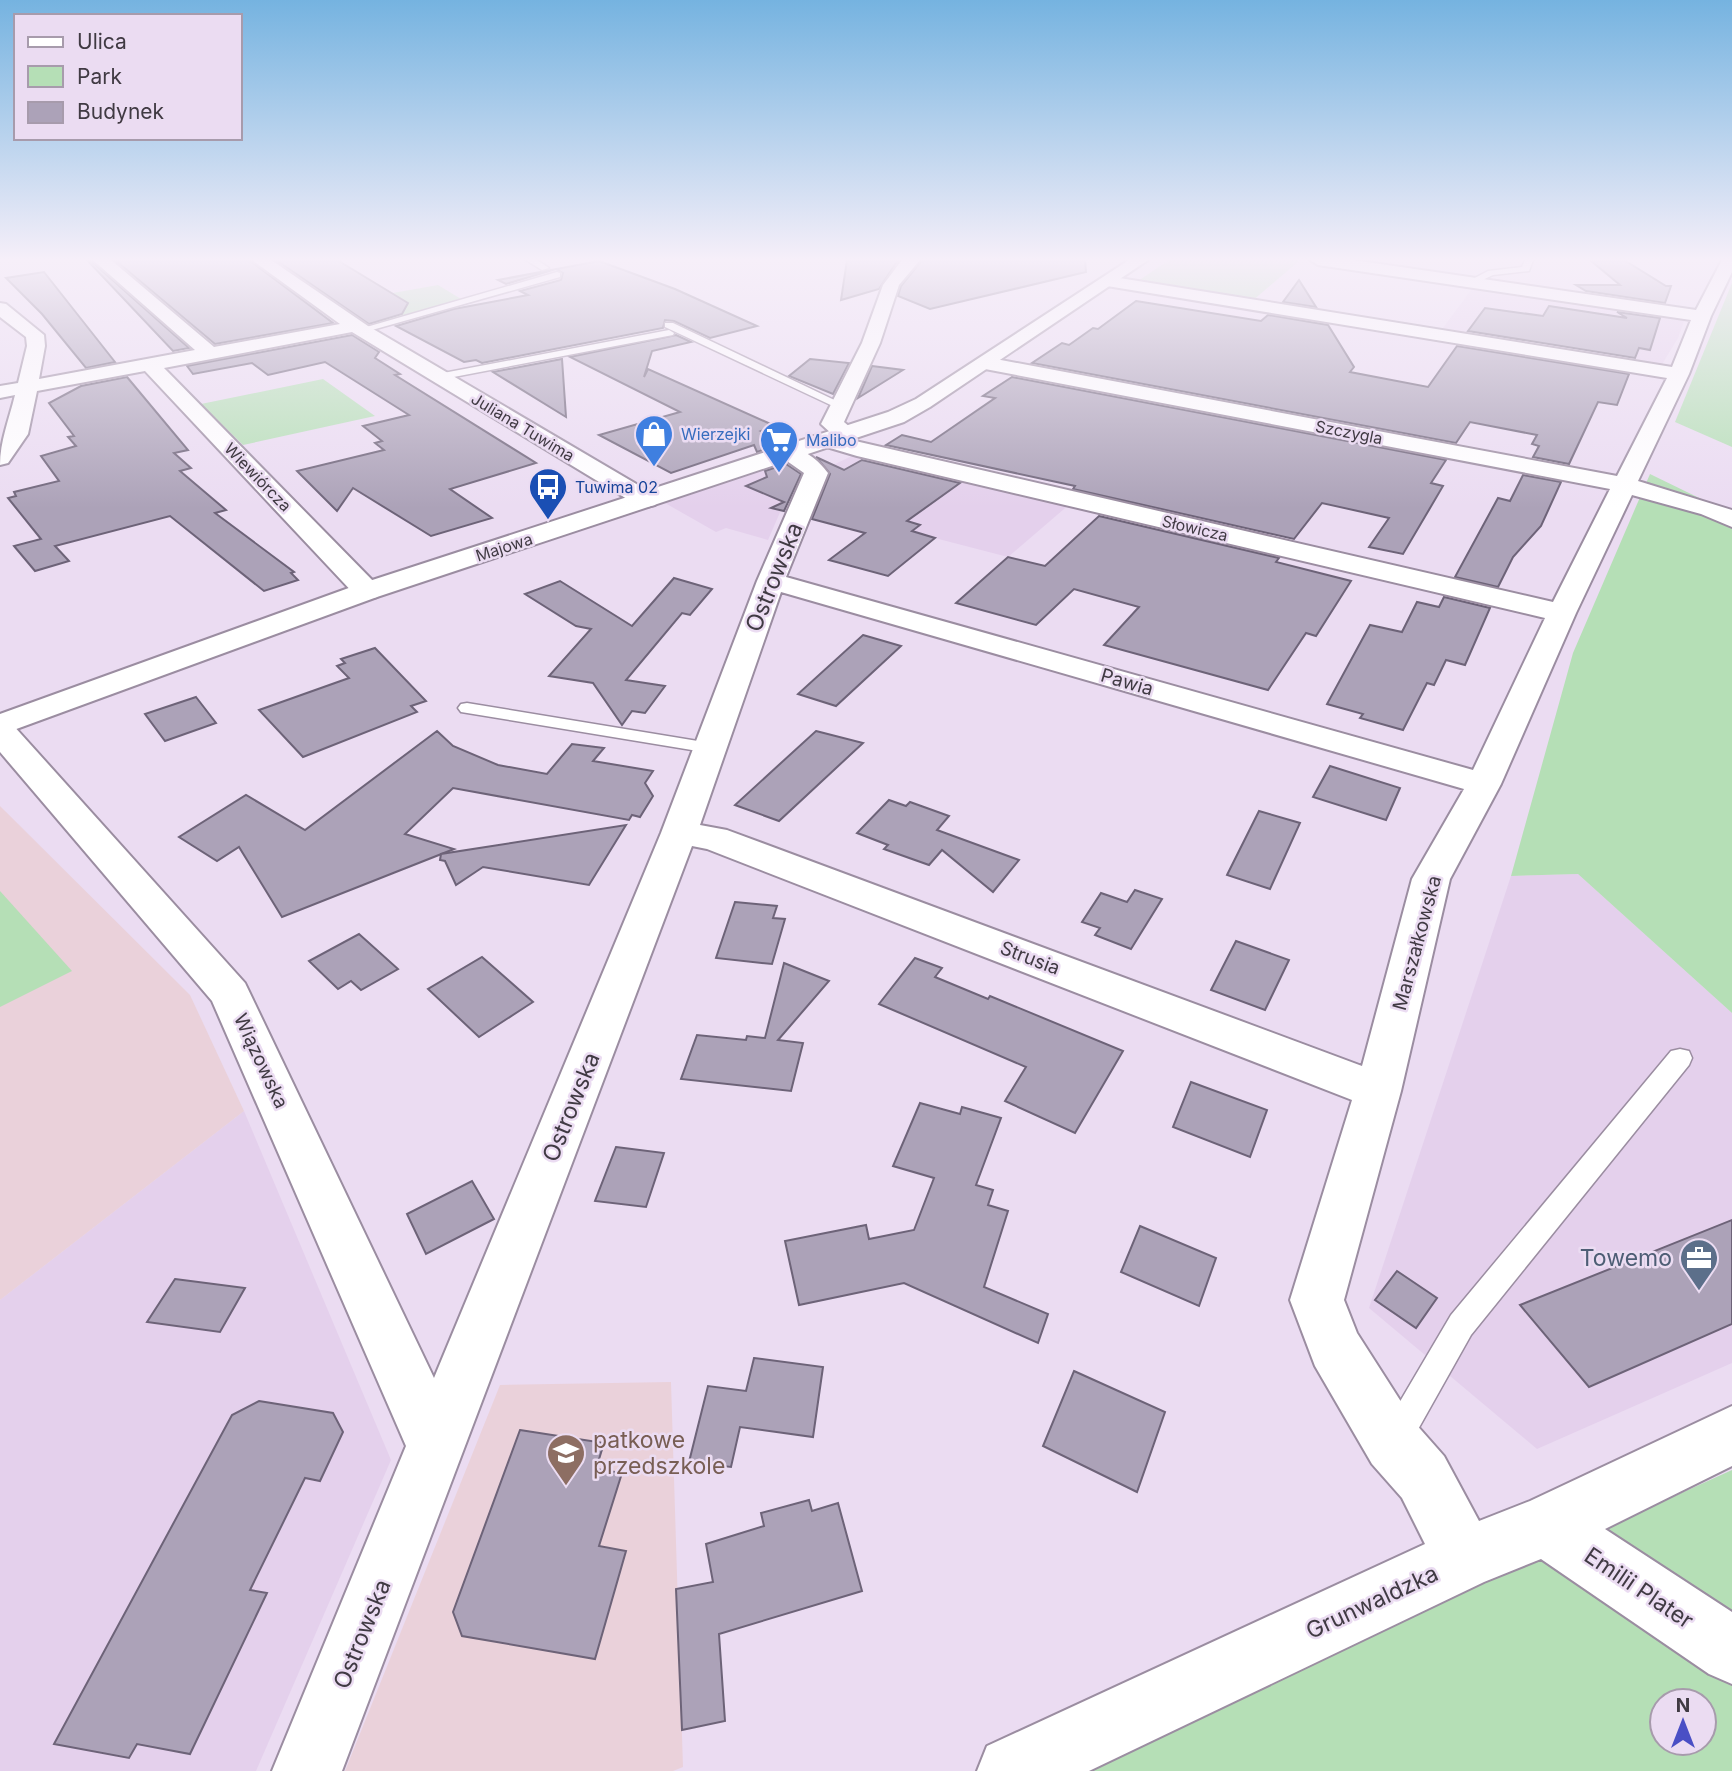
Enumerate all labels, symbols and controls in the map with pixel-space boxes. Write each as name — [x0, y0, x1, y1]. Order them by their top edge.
legend — [14, 14, 242, 140]
text: Ulica — [77, 29, 127, 54]
text: Park — [77, 64, 122, 89]
text: Budynek — [77, 99, 165, 124]
street label: Juliana Tuwima — [468, 388, 578, 466]
shop icon: Wierzejki — [633, 413, 675, 468]
street label: Szczygla — [1314, 416, 1384, 448]
supermarket icon: Malibo — [758, 419, 800, 474]
place label: Wierzejki — [681, 424, 750, 444]
place label: Malibo — [806, 430, 857, 450]
street label: Wiewiórcza — [220, 438, 296, 516]
bus stop icon: Tuwima 02 — [527, 466, 569, 521]
place label: Tuwima 02 — [575, 477, 658, 497]
street label: Słowicza — [1160, 511, 1230, 545]
street label: Ostrowska — [739, 518, 809, 636]
street label: Majowa — [473, 528, 535, 566]
street label: Pawia — [1098, 664, 1156, 700]
street label: Marszałkowska — [1388, 873, 1446, 1013]
street label: Strusia — [997, 936, 1063, 980]
street label: Wiązowska — [229, 1010, 293, 1112]
street label: Ostrowska — [536, 1048, 606, 1166]
office icon: Towemo — [1678, 1237, 1720, 1292]
place label: Towemo — [1580, 1244, 1672, 1272]
place label: patkowe przedszkole — [593, 1426, 725, 1480]
school or university icon: patkowe przedszkole — [545, 1432, 587, 1487]
street label: Emilii Plater — [1579, 1541, 1699, 1635]
street label: Grunwaldzka — [1301, 1559, 1443, 1645]
street label: Ostrowska — [327, 1575, 397, 1693]
north arrow — [1648, 1687, 1718, 1757]
text: N — [1676, 1694, 1690, 1717]

